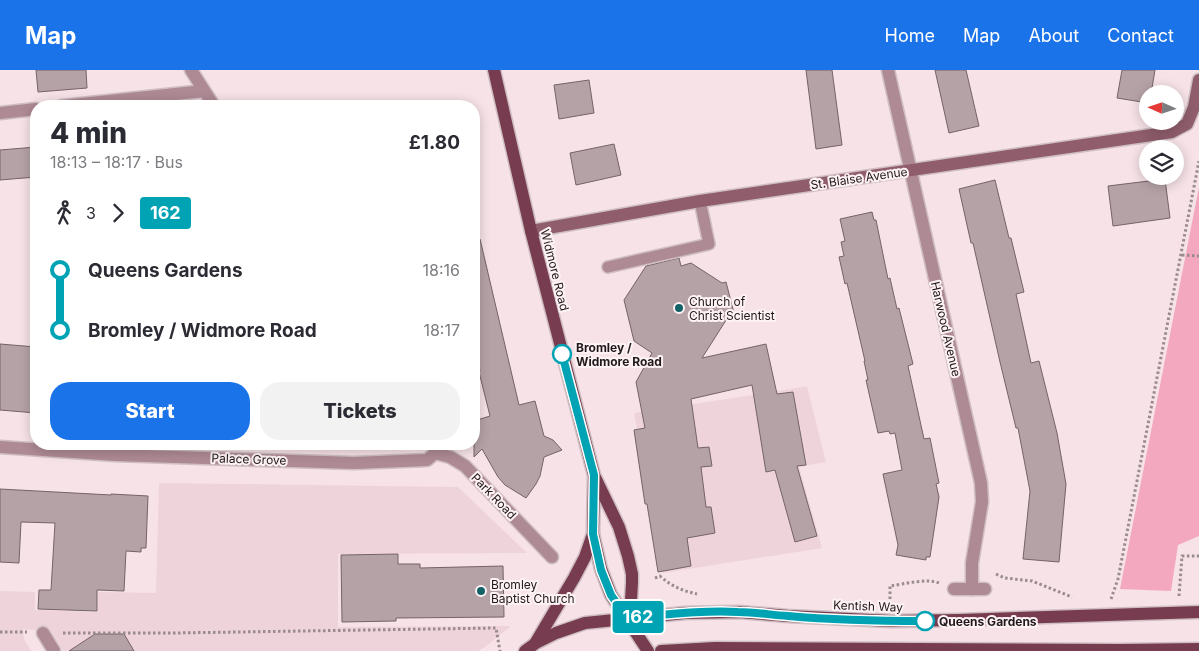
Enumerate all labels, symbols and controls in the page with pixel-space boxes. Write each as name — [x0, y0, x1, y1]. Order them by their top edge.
text: Map — [25, 21, 76, 50]
text: Home — [885, 25, 935, 46]
text: Map — [963, 25, 1000, 46]
text: About — [1028, 25, 1079, 46]
text: Contact — [1107, 25, 1174, 46]
north arrow — [1139, 85, 1184, 130]
map controls — [1139, 85, 1184, 185]
text: 4 min — [50, 116, 127, 150]
text: £1.80 — [409, 131, 460, 154]
button: layers — [1139, 140, 1184, 185]
text: 18:13 – 18:17 · Bus — [50, 152, 183, 172]
street label: St. Blaise Avenue — [810, 164, 908, 192]
icon: walk — [50, 199, 78, 227]
icon: forward — [104, 199, 132, 227]
text: 162 — [150, 202, 181, 223]
text: 3 — [86, 203, 96, 223]
street label: Widmore Road — [538, 228, 572, 312]
text: Queens Gardens — [88, 259, 243, 282]
text: 18:16 — [423, 260, 460, 280]
street label: Harwood Avenue — [928, 280, 964, 378]
place label: Church of Christ Scientist — [689, 294, 775, 323]
marker: Church of Christ Scientist — [673, 302, 685, 314]
text: Bromley / Widmore Road — [88, 319, 317, 342]
text: 18:17 — [423, 320, 460, 340]
place label: Bromley / Widmore Road — [576, 340, 662, 369]
marker: Bromley / Widmore Road — [552, 344, 572, 364]
button: Start — [50, 382, 250, 440]
button: Tickets — [260, 382, 460, 440]
street label: Palace Grove — [211, 450, 287, 468]
street label: Park Road — [468, 470, 520, 522]
place label: Bromley Baptist Church — [491, 577, 575, 606]
marker: Bromley Baptist Church — [475, 585, 487, 597]
street label: Kentish Way — [833, 597, 903, 615]
line badge: 162 — [609, 601, 667, 633]
text: 162 — [623, 606, 653, 627]
marker: Queens Gardens — [915, 611, 935, 631]
place label: Queens Gardens — [939, 614, 1037, 629]

